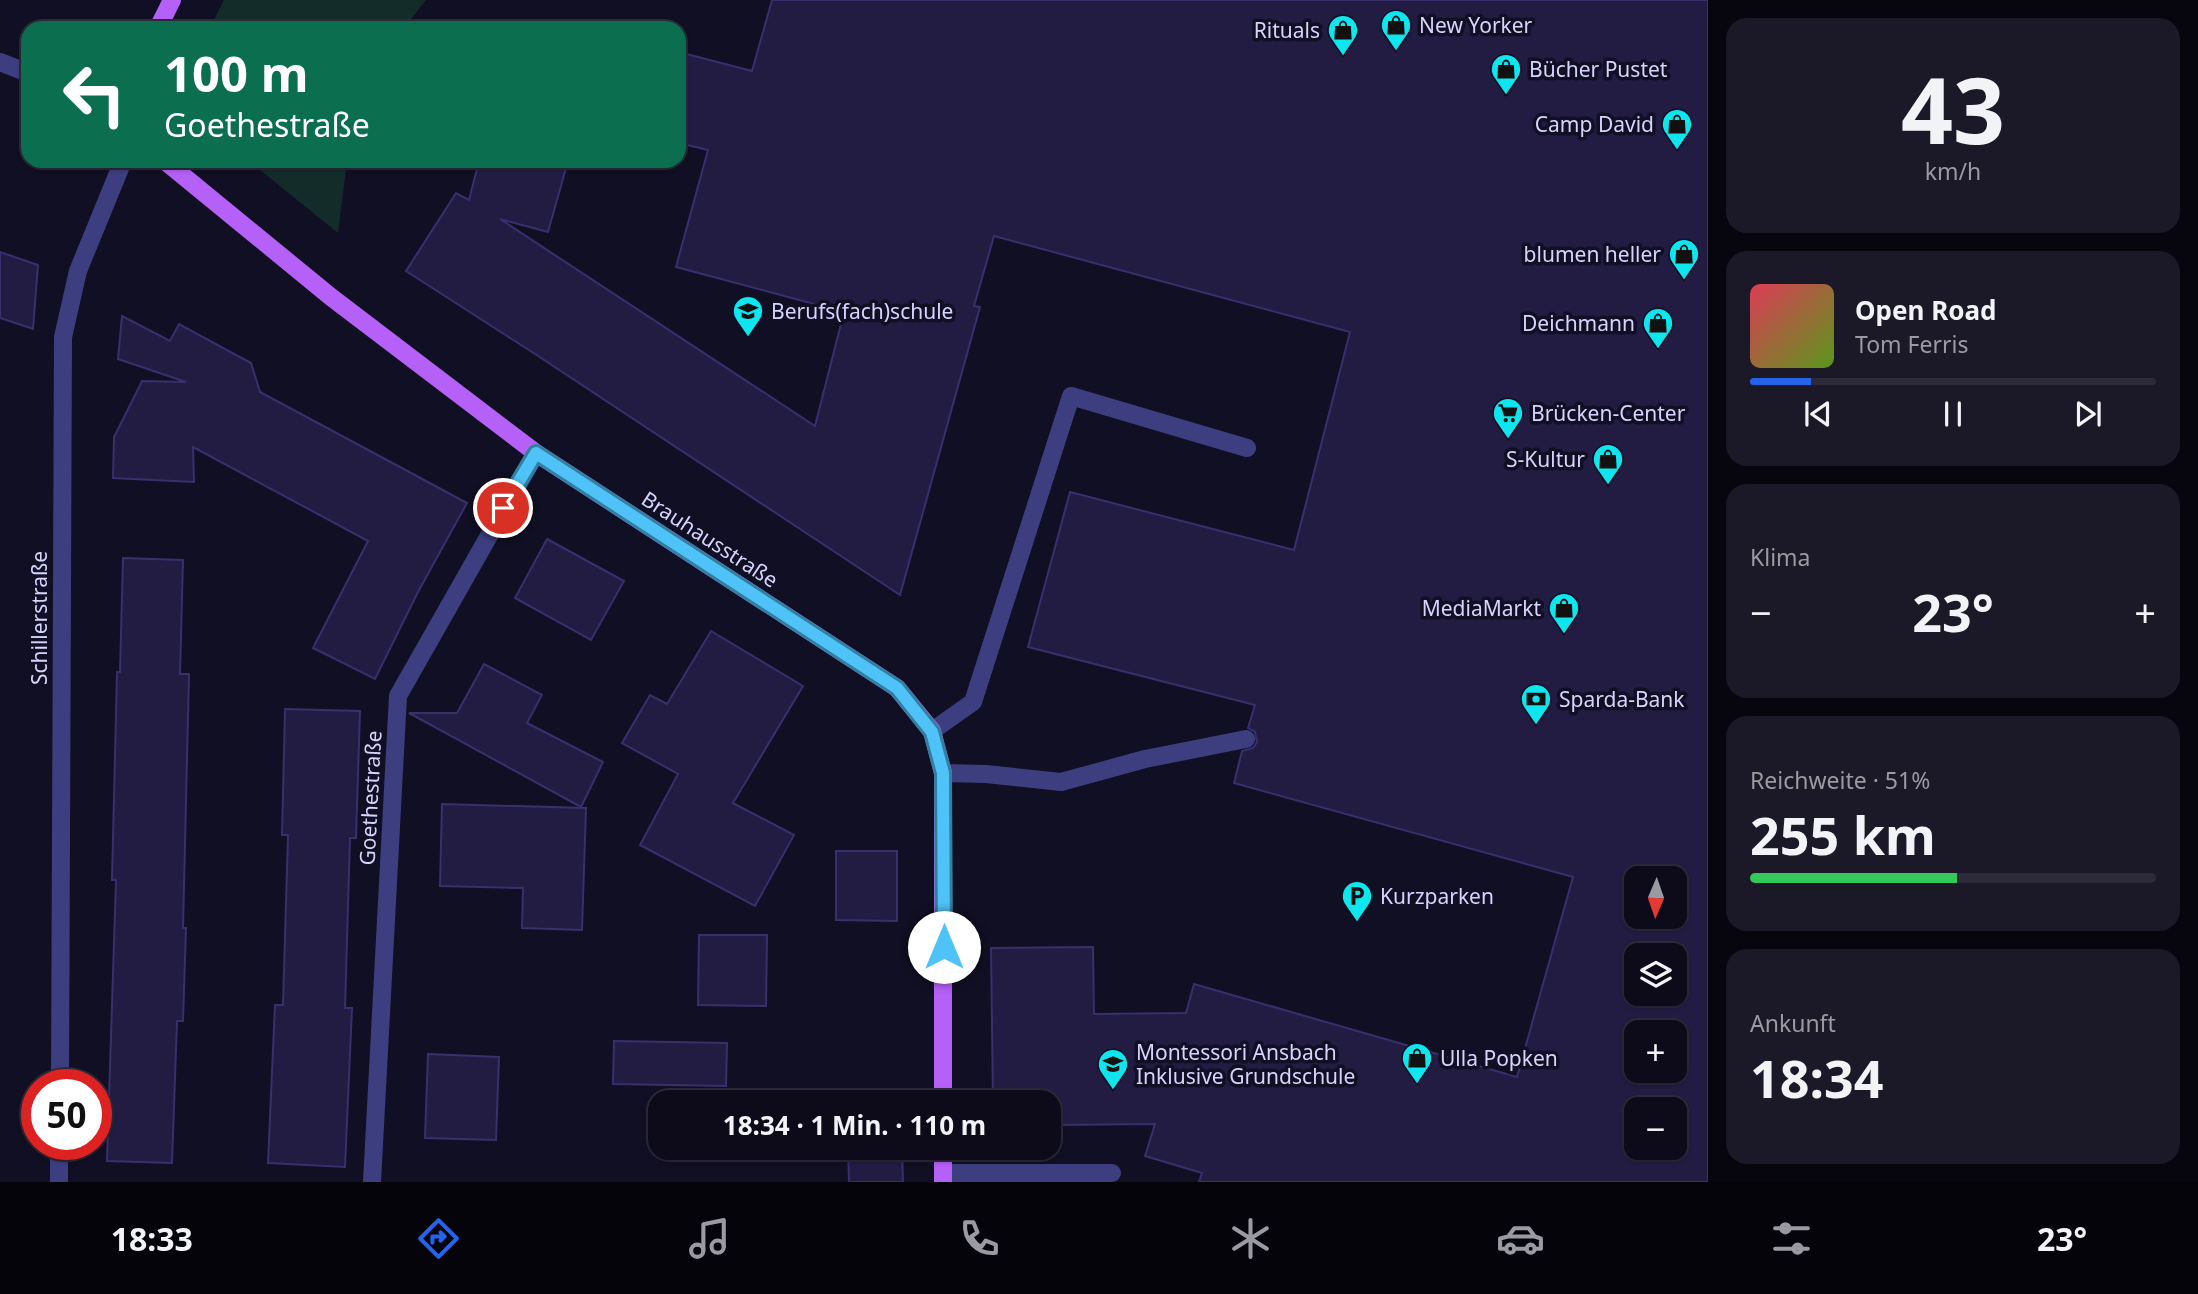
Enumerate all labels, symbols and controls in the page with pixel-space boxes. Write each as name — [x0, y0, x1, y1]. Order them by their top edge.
shop icon: New Yorker — [1379, 8, 1413, 52]
place label: New Yorker — [1419, 11, 1533, 39]
shop icon: Rituals — [1326, 13, 1360, 57]
place label: Rituals — [1254, 16, 1320, 44]
text: 100 m — [164, 40, 309, 106]
text: 43 — [1901, 47, 2005, 171]
icon: left — [49, 49, 140, 140]
shop icon: Bücher Pustet — [1489, 52, 1523, 96]
place label: Bücher Pustet — [1529, 55, 1668, 83]
text: Goethestraße — [164, 103, 370, 146]
shop icon: Camp David — [1660, 107, 1694, 151]
place label: Camp David — [1535, 110, 1654, 138]
text: km/h — [1925, 155, 1981, 187]
shop icon: blumen heller — [1667, 237, 1701, 281]
place label: blumen heller — [1524, 240, 1661, 268]
text: Open Road — [1855, 292, 1997, 328]
school or university icon: Berufs(fach)schule — [731, 294, 765, 338]
place label: Berufs(fach)schule — [771, 297, 953, 325]
shop icon: Deichmann — [1641, 306, 1675, 350]
place label: Deichmann — [1522, 309, 1635, 337]
text: Tom Ferris — [1855, 328, 1968, 360]
icon: previous — [1799, 395, 1837, 433]
icon: pause — [1934, 395, 1972, 433]
icon: next — [2069, 395, 2107, 433]
supermarket icon: Brücken-Center — [1491, 396, 1525, 440]
place label: Brücken-Center — [1531, 399, 1686, 427]
shop icon: S-Kultur — [1591, 442, 1625, 486]
place label: S-Kultur — [1506, 445, 1585, 473]
pin — [473, 478, 533, 538]
street label: Brauhausstraße — [636, 484, 784, 594]
icon: arrive — [484, 489, 522, 527]
text: Klima — [1750, 541, 1811, 573]
street label: Schillerstraße — [25, 551, 53, 685]
text: 23° — [1912, 576, 1994, 647]
text: − — [1750, 586, 1772, 638]
text: + — [2134, 586, 2156, 638]
shop icon: MediaMarkt — [1547, 591, 1581, 635]
place label: MediaMarkt — [1422, 594, 1541, 622]
bank icon: Sparda-Bank — [1519, 682, 1553, 726]
place label: Sparda-Bank — [1559, 685, 1685, 713]
street label: Goethestraße — [352, 730, 388, 866]
text: Reichweite · 51% — [1750, 764, 1930, 796]
text: 255 km — [1750, 799, 1936, 870]
north arrow — [1624, 866, 1687, 929]
map controls — [1624, 866, 1687, 1160]
parking icon: Kurzparken — [1340, 879, 1374, 923]
place label: Kurzparken — [1380, 882, 1494, 910]
position arrow — [907, 910, 981, 984]
button: layers — [1624, 943, 1687, 1006]
text: Ankunft — [1750, 1007, 1836, 1039]
button: + — [1624, 1020, 1687, 1083]
place label: Montessori Ansbach Inklusive Grundschule — [1136, 1038, 1355, 1090]
shop icon: Ulla Popken — [1400, 1041, 1434, 1085]
text: 18:34 — [1750, 1042, 1884, 1113]
place label: Ulla Popken — [1440, 1044, 1558, 1072]
school or university icon: Montessori Ansbach Inklusive Grundschule — [1096, 1047, 1130, 1091]
speed limit sign: 50 — [21, 1069, 112, 1160]
button: − — [1624, 1097, 1687, 1160]
text: 18:34 · 1 Min. · 110 m — [723, 1107, 986, 1143]
icon: directions — [414, 1214, 463, 1263]
icon: music — [685, 1214, 734, 1263]
icon: phone — [955, 1214, 1004, 1263]
icon: climate — [1226, 1214, 1275, 1263]
icon: car — [1496, 1214, 1545, 1263]
icon: filters — [1767, 1214, 1816, 1263]
text: 18:33 — [111, 1217, 193, 1260]
text: 23° — [2037, 1217, 2087, 1260]

